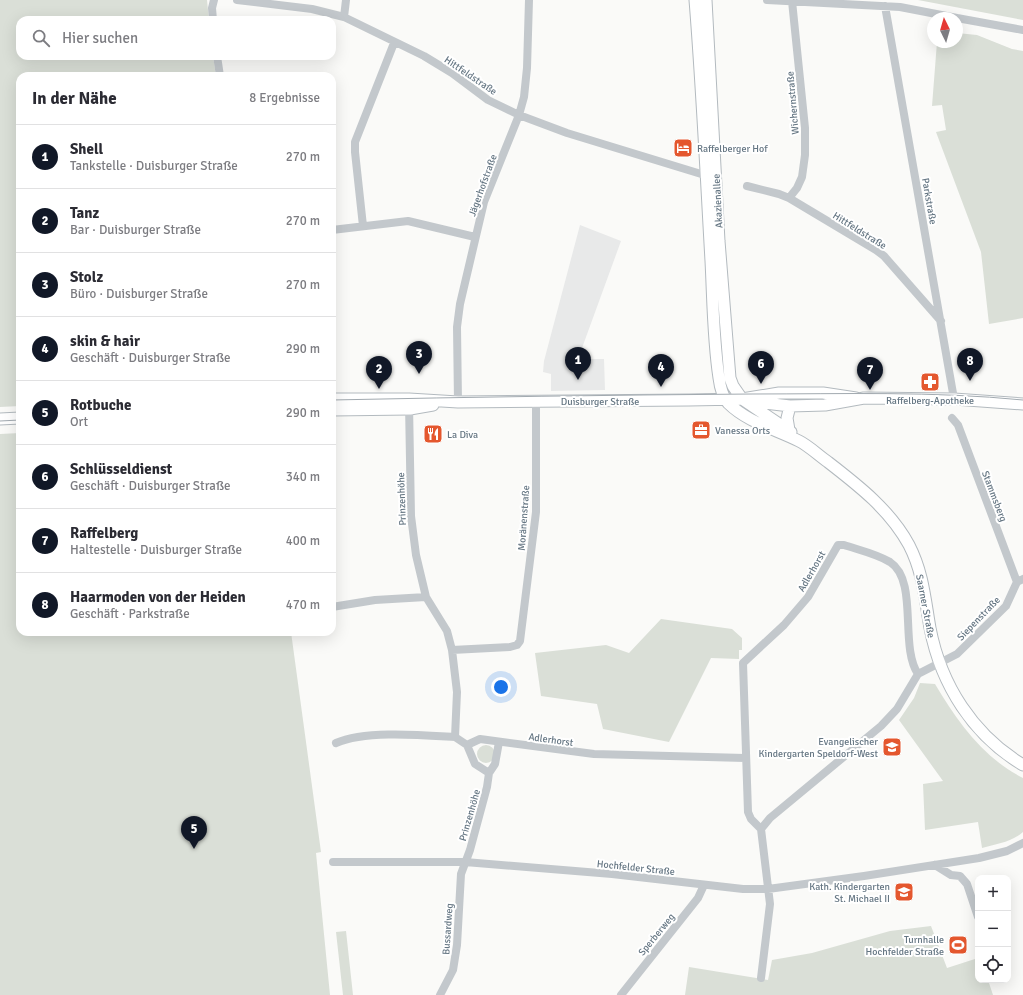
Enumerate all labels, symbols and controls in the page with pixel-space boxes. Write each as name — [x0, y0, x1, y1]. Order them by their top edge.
north arrow — [927, 12, 963, 48]
search box — [16, 16, 336, 60]
icon: search — [30, 27, 52, 49]
text: Hier suchen — [62, 29, 138, 47]
street label: Hittfeldstraße — [442, 54, 499, 98]
street label: Wichernstraße — [784, 71, 802, 135]
text: In der Nähe — [32, 88, 117, 109]
text: 8 Ergebnisse — [249, 90, 320, 106]
hotel icon: Raffelberger Hof — [672, 137, 694, 159]
text: Shell — [70, 140, 103, 158]
place label: Raffelberger Hof — [697, 143, 768, 155]
text: 1 — [41, 149, 49, 165]
text: 270 m — [286, 149, 320, 165]
street label: Jägerhofstraße — [466, 153, 500, 218]
text: Tankstelle · Duisburger Straße — [70, 158, 238, 174]
street label: Akazienallee — [711, 173, 725, 229]
street label: Parkstraße — [919, 177, 939, 225]
text: Tanz — [70, 204, 99, 222]
street label: Hittfeldstraße — [830, 210, 888, 252]
text: 2 — [41, 213, 49, 229]
text: 270 m — [286, 213, 320, 229]
text: Bar · Duisburger Straße — [70, 222, 201, 238]
text: Stolz — [70, 268, 103, 286]
text: 3 — [41, 277, 49, 293]
text: 270 m — [286, 277, 320, 293]
text: Büro · Duisburger Straße — [70, 286, 208, 302]
text: skin & hair — [70, 332, 140, 350]
text: 4 — [41, 341, 49, 357]
text: 290 m — [286, 341, 320, 357]
pin: 3 — [406, 341, 432, 374]
pin: 1 — [565, 347, 591, 380]
pin: 8 — [957, 348, 983, 381]
text: Geschäft · Duisburger Straße — [70, 350, 231, 366]
pin: 6 — [748, 351, 774, 384]
pin: 4 — [648, 354, 674, 387]
pin: 2 — [366, 356, 392, 389]
pin: 7 — [857, 357, 883, 390]
pharmacy icon: Raffelberg-Apotheke — [919, 371, 941, 393]
place label: Raffelberg-Apotheke — [886, 395, 974, 407]
text: Rotbuche — [70, 396, 131, 414]
street label: Duisburger Straße — [561, 396, 639, 408]
text: 5 — [41, 405, 49, 421]
text: 290 m — [286, 405, 320, 421]
text: Ort — [70, 414, 88, 430]
office icon: Vanessa Orts — [690, 419, 712, 441]
restaurant icon: La Diva — [422, 423, 444, 445]
place label: Vanessa Orts — [715, 425, 771, 437]
place label: La Diva — [447, 429, 478, 441]
text: Schlüsseldienst — [70, 460, 172, 478]
text: 6 — [41, 469, 49, 485]
text: 340 m — [286, 469, 320, 485]
street label: Stammsberg — [979, 469, 1009, 524]
street label: Prinzenhöhe — [395, 472, 409, 526]
text: Geschäft · Duisburger Straße — [70, 478, 231, 494]
street label: Moränenstraße — [516, 485, 532, 551]
text: Raffelberg — [70, 524, 138, 542]
text: 7 — [41, 533, 49, 549]
text: 400 m — [286, 533, 320, 549]
text: Haltestelle · Duisburger Straße — [70, 542, 242, 558]
street label: Adlerhorst — [795, 549, 829, 594]
street label: Saarner Straße — [913, 573, 937, 639]
text: Haarmoden von der Heiden — [70, 588, 246, 606]
street label: Siepenstraße — [955, 594, 1003, 643]
text: 8 — [41, 597, 49, 613]
text: 470 m — [286, 597, 320, 613]
text: Geschäft · Parkstraße — [70, 606, 190, 622]
your location — [491, 677, 511, 697]
street label: Adlerhorst — [528, 731, 574, 749]
place label: Evangelischer Kindergarten Speldorf-West — [759, 736, 878, 760]
school or university icon: Evangelischer Kindergarten Speldorf-West — [881, 736, 903, 758]
street label: Prinzenhöhe — [457, 788, 483, 843]
pin: 5 — [181, 816, 207, 849]
street label: Hochfelder Straße — [596, 858, 676, 878]
map controls — [975, 875, 1011, 983]
button: + — [975, 875, 1011, 911]
place label: Kath. Kindergarten St. Michael II — [809, 881, 890, 905]
school or university icon: Kath. Kindergarten St. Michael II — [893, 881, 915, 903]
street label: Bussardweg — [440, 903, 456, 955]
street label: Sperberweg — [636, 911, 678, 958]
button: − — [975, 911, 1011, 947]
place label: Turnhalle Hochfelder Straße — [866, 934, 944, 958]
sports icon: Turnhalle Hochfelder Straße — [947, 934, 969, 956]
button: locate — [975, 947, 1011, 983]

